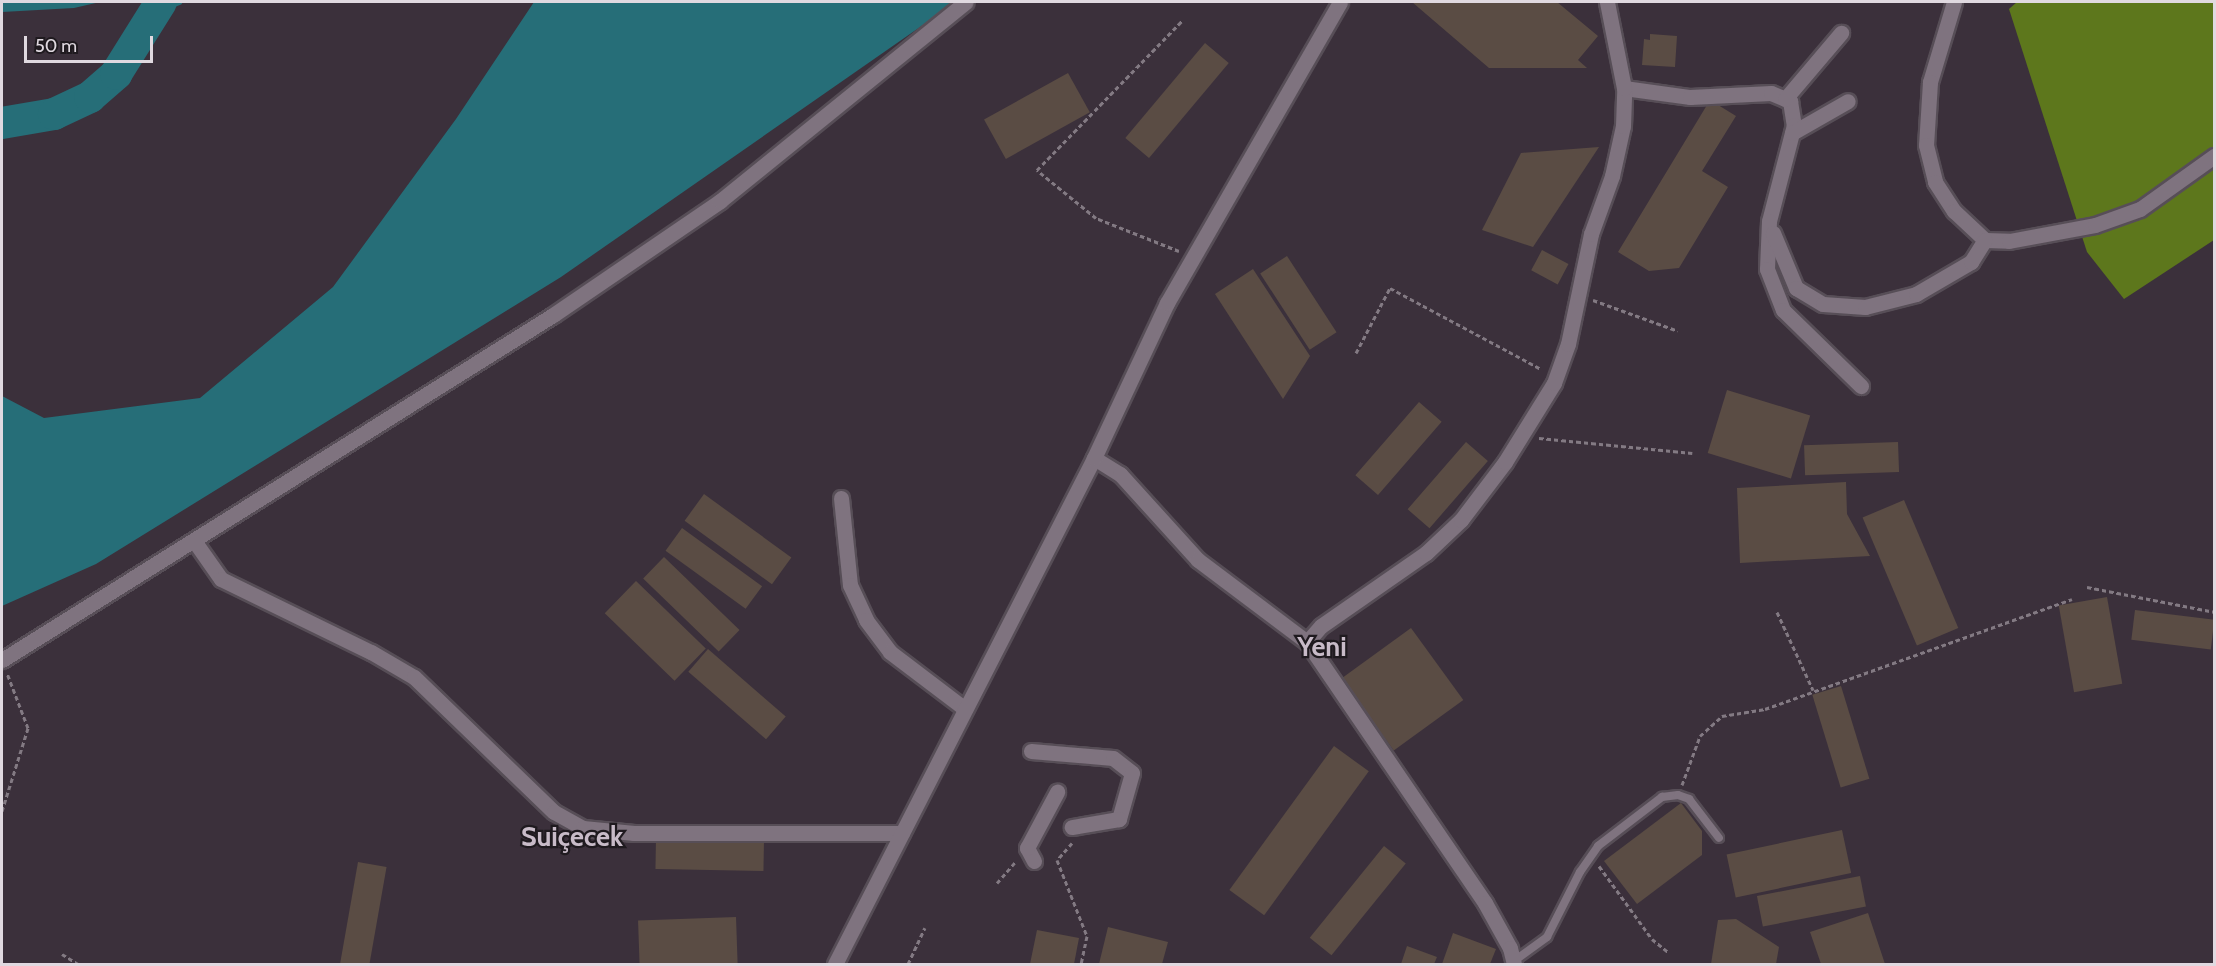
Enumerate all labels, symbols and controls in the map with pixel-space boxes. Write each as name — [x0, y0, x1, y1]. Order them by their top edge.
scale bar — [27, 24, 156, 62]
text: 50 m — [35, 35, 77, 57]
district label: Yeni — [1297, 631, 1347, 663]
district label: Suiçecek — [521, 821, 623, 853]

